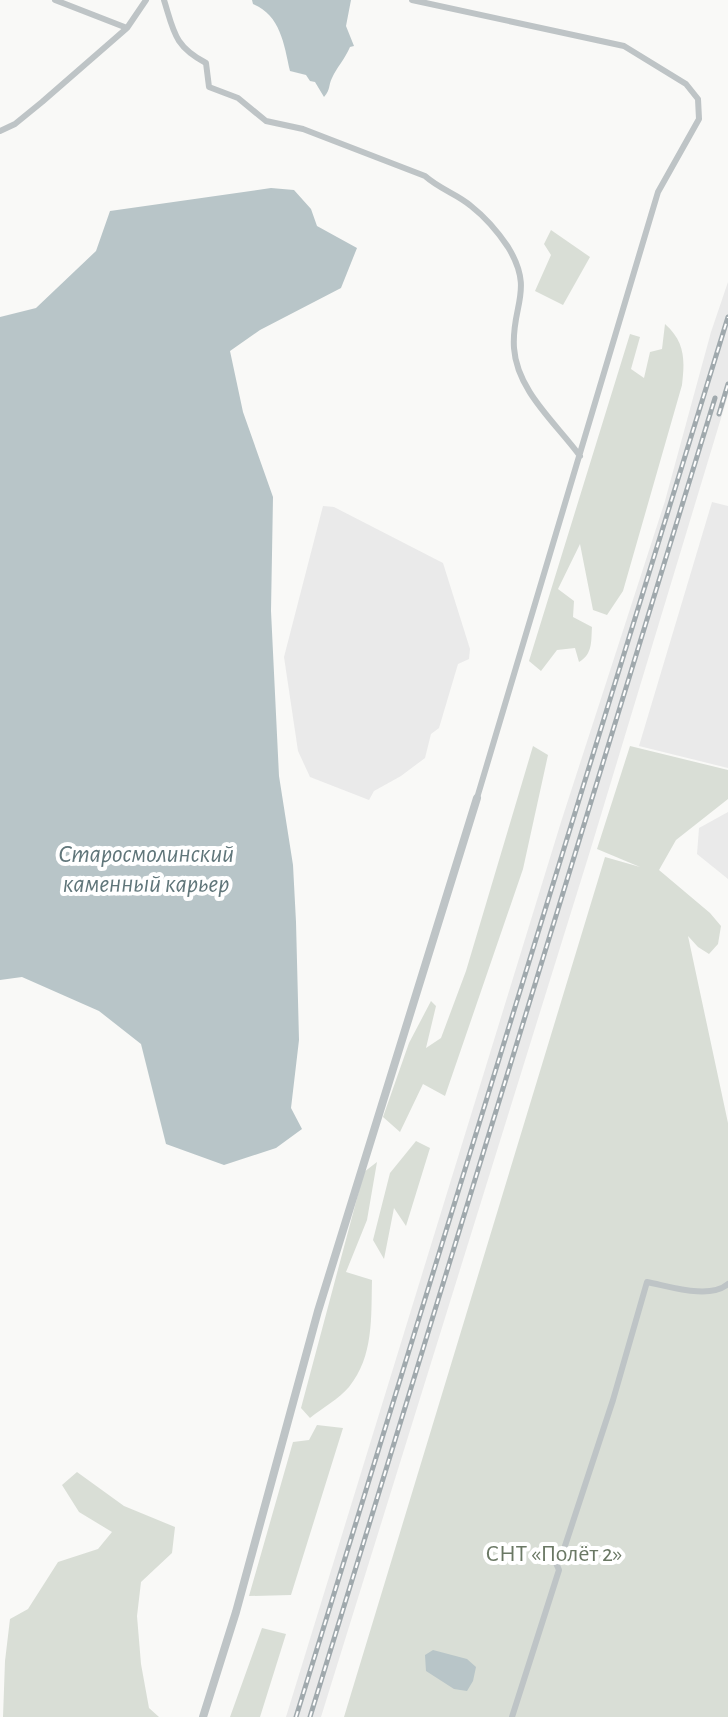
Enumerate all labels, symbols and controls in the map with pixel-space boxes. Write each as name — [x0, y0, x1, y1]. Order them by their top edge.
water label: Старосмолинский каменный карьер — [58, 841, 234, 897]
park label: СНТ «Полёт 2» — [486, 1542, 623, 1566]

